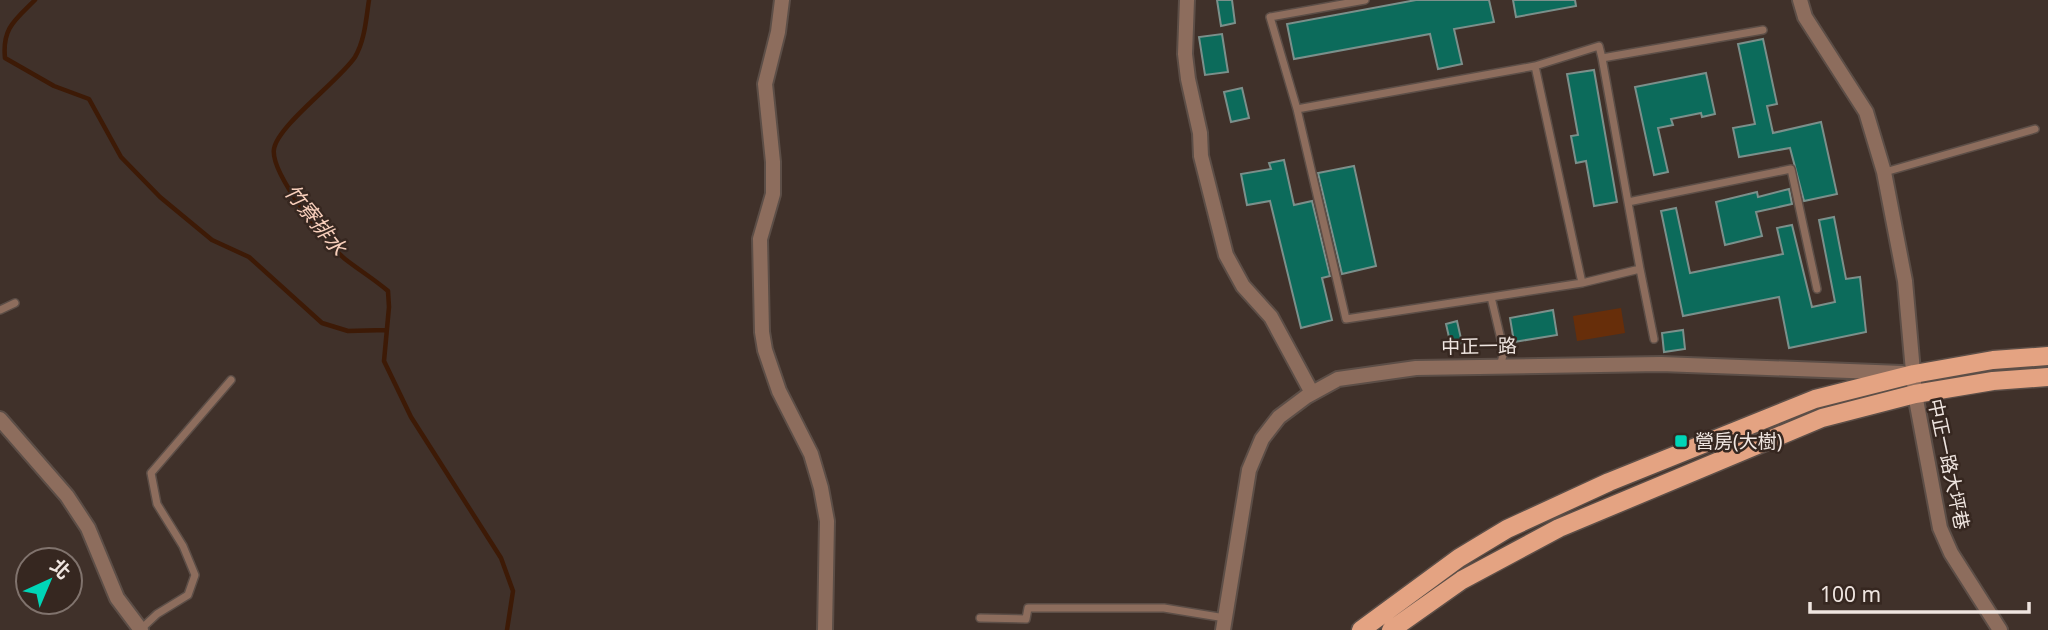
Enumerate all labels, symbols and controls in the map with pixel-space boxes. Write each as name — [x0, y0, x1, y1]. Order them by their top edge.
water label: 竹寮排水 — [278, 178, 354, 262]
street label: 中正一路 — [1441, 332, 1517, 360]
street label: 中正一路大坪巷 — [1922, 396, 1976, 532]
place label: 營房(大樹) — [1695, 428, 1782, 454]
marker: 營房(大樹) — [1673, 433, 1689, 449]
north arrow — [14, 546, 84, 616]
text: 北 — [45, 553, 77, 585]
scale bar — [1810, 570, 2029, 614]
text: 100 m — [1820, 580, 1881, 608]

